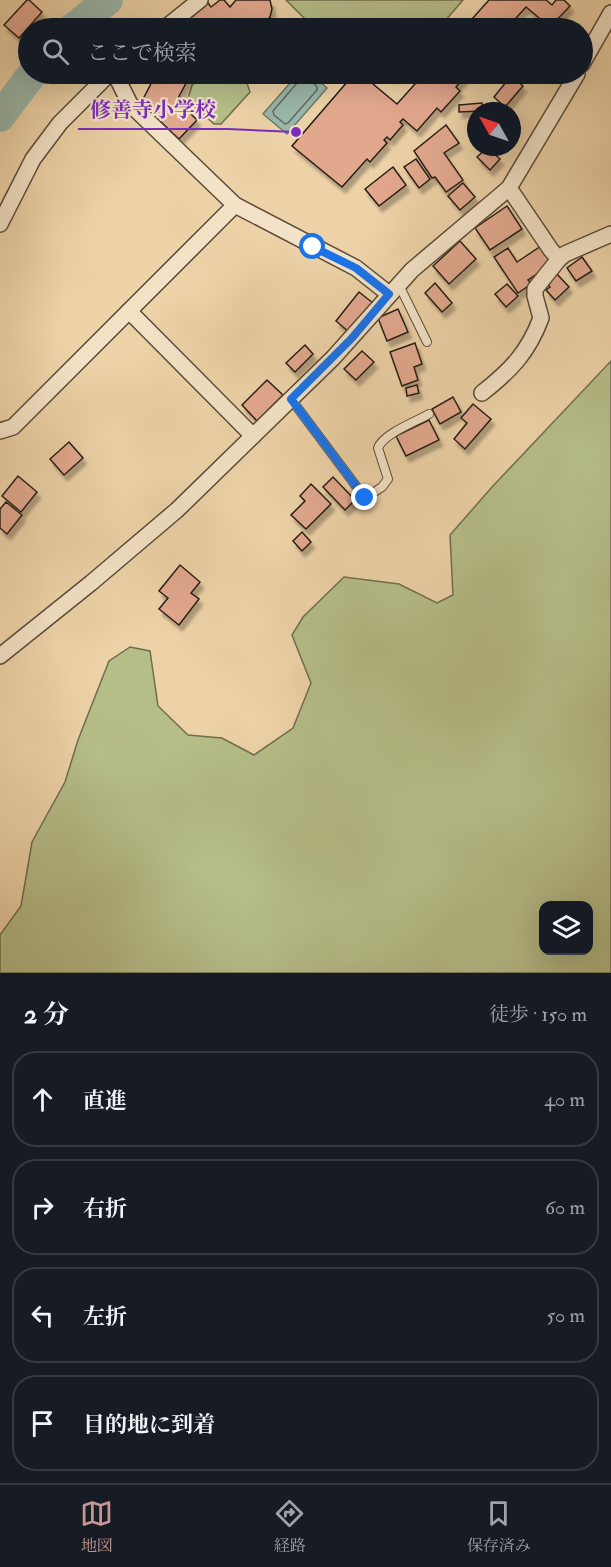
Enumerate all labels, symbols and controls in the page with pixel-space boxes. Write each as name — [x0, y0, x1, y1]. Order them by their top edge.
search box — [18, 18, 593, 84]
icon: search — [39, 35, 72, 68]
text: ここで検索 — [87, 39, 197, 67]
callout: 修善寺小学校 — [78, 90, 228, 129]
text: 修善寺小学校 — [90, 97, 216, 124]
north arrow — [467, 102, 521, 156]
route start — [299, 233, 325, 259]
route end — [351, 484, 377, 510]
map controls — [539, 901, 593, 955]
button: layers — [539, 901, 593, 955]
text: 2 分 — [24, 999, 69, 1031]
text: 徒歩 · 150 m — [489, 1002, 587, 1027]
icon: ahead — [26, 1083, 59, 1116]
text: 直進 — [83, 1087, 127, 1115]
text: 40 m — [544, 1087, 585, 1112]
icon: right — [26, 1191, 59, 1224]
text: 右折 — [83, 1195, 127, 1223]
text: 60 m — [545, 1195, 585, 1220]
icon: left — [26, 1299, 59, 1332]
text: 左折 — [83, 1303, 127, 1331]
text: 50 m — [546, 1303, 585, 1328]
icon: arrive — [26, 1407, 59, 1440]
text: 目的地に到着 — [83, 1411, 215, 1439]
tab: 地図 — [80, 1497, 113, 1556]
tab: 経路 — [273, 1497, 306, 1556]
tab: 保存済み — [467, 1497, 531, 1556]

